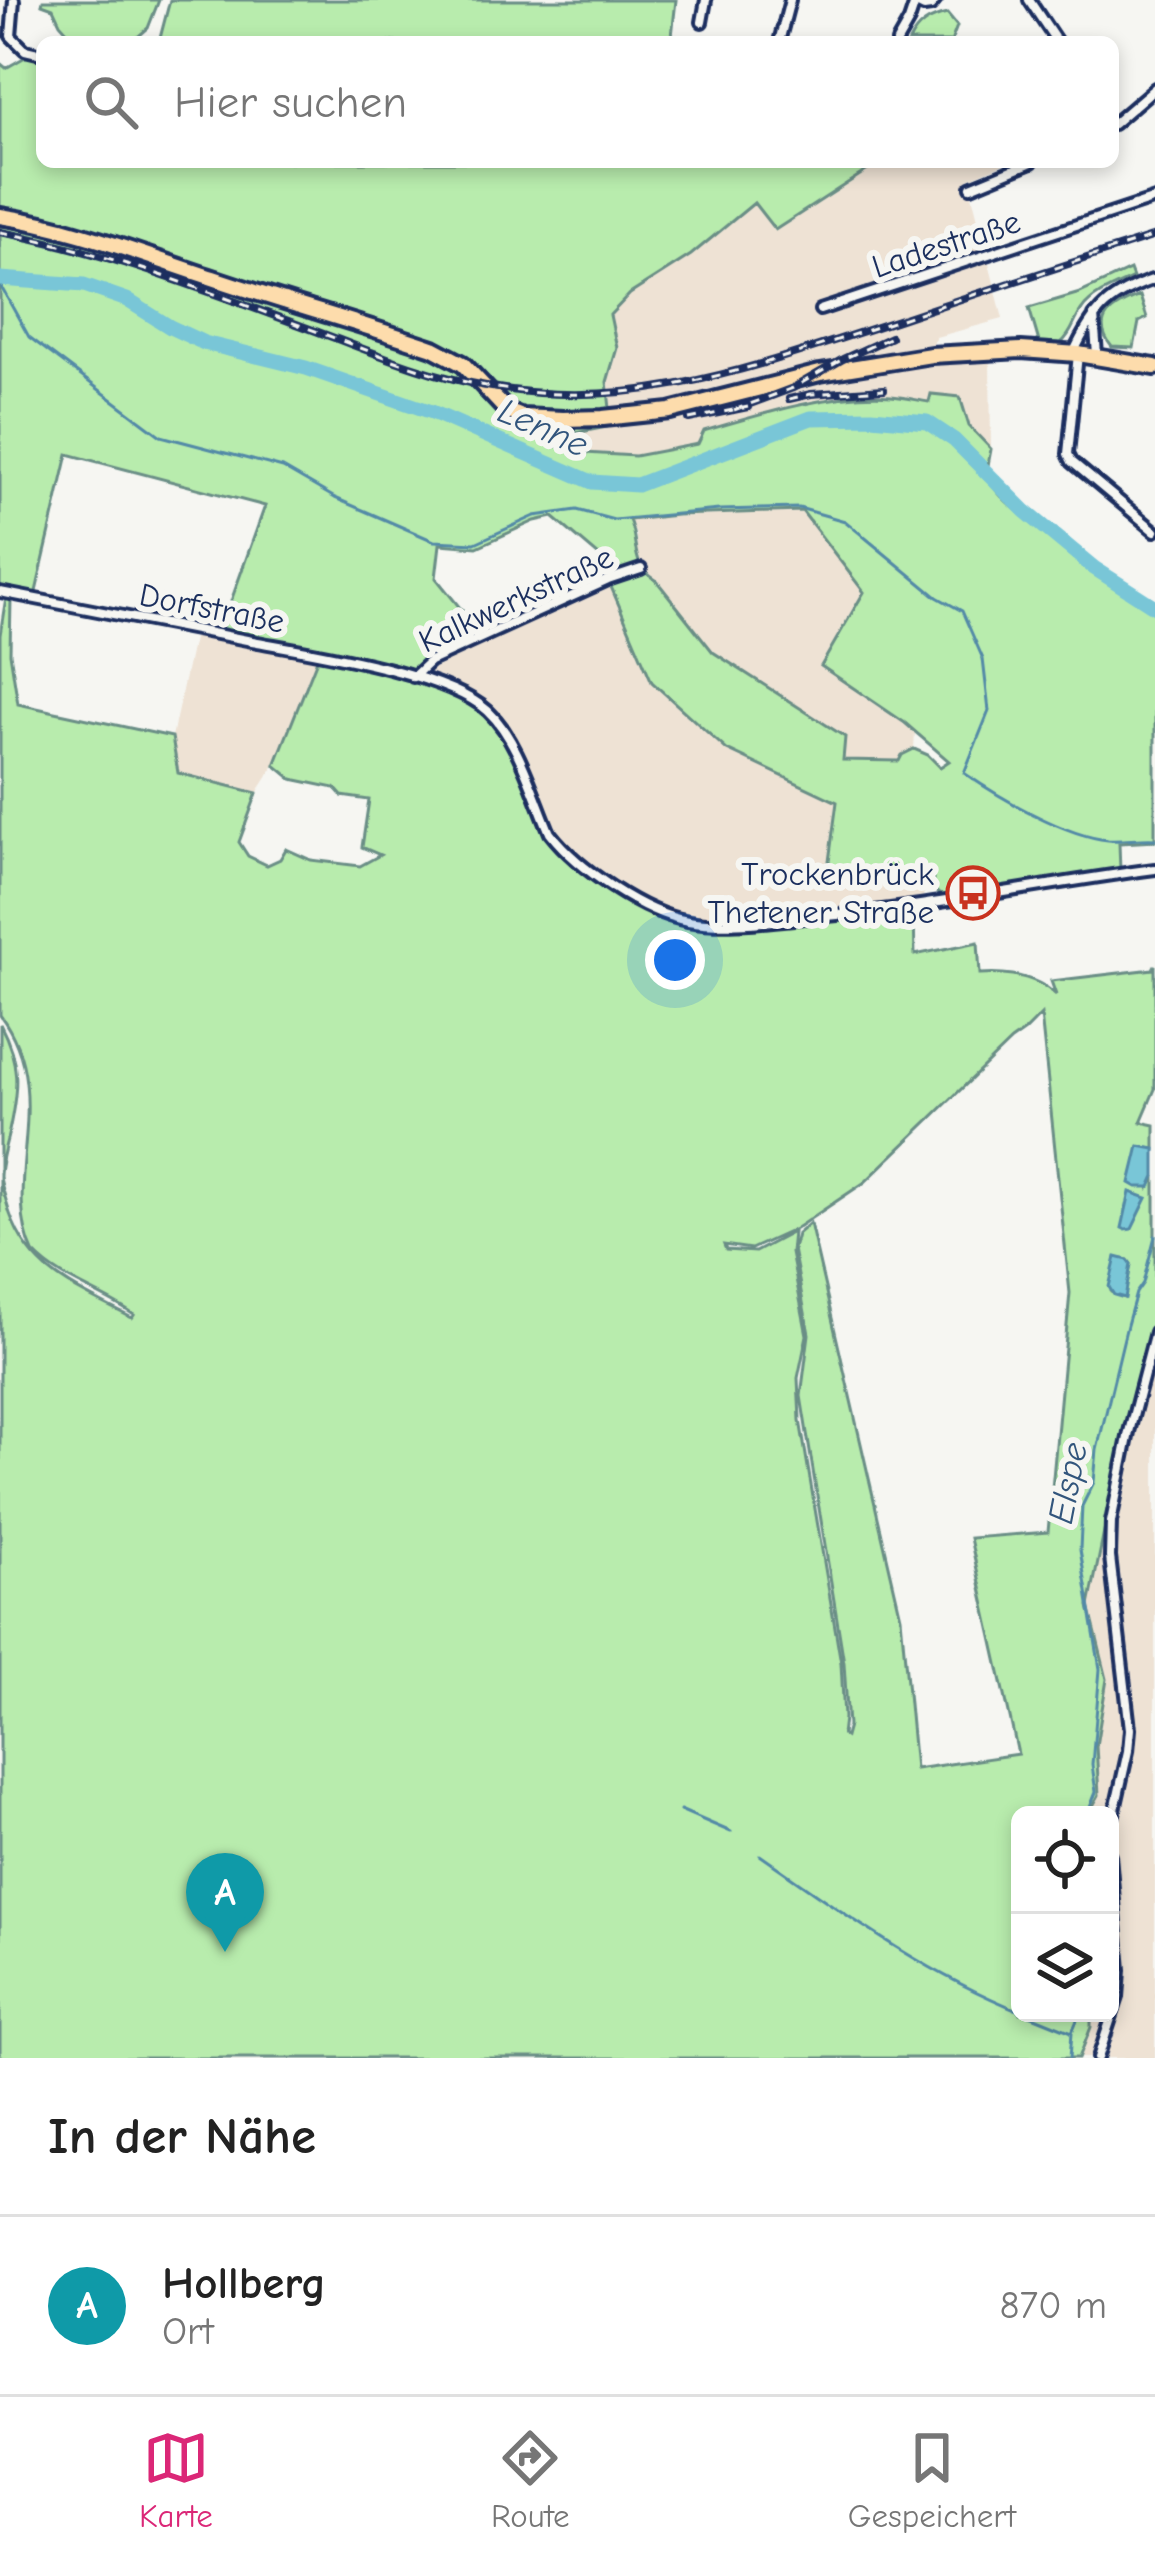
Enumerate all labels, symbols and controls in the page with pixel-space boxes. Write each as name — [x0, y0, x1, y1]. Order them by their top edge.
search box — [36, 36, 1119, 168]
icon: search — [78, 69, 144, 135]
text: Hier suchen — [174, 76, 407, 128]
street label: Ladestraße — [867, 202, 1025, 286]
water label: Lenne — [492, 390, 594, 466]
street label: Kalkwerkstraße — [413, 537, 619, 661]
street label: Dorfstraße — [136, 575, 288, 641]
place label: Trockenbrück Thetener Straße — [708, 855, 934, 931]
bus stop icon: Trockenbrück Thetener Straße — [945, 865, 1001, 921]
your location — [645, 930, 705, 990]
water label: Elspe — [1040, 1439, 1096, 1527]
map controls — [1011, 1806, 1119, 2022]
button: locate — [1011, 1806, 1119, 1914]
pin: A — [186, 1853, 264, 1952]
button: layers — [1011, 1914, 1119, 2022]
text: In der Nähe — [48, 2107, 316, 2166]
text: Hollberg — [162, 2257, 326, 2309]
text: A — [76, 2283, 98, 2328]
text: 870 m — [999, 2283, 1107, 2328]
text: Ort — [162, 2309, 214, 2354]
tab: Karte — [139, 2425, 213, 2535]
tab: Route — [491, 2425, 570, 2535]
tab: Gespeichert — [848, 2425, 1016, 2535]

